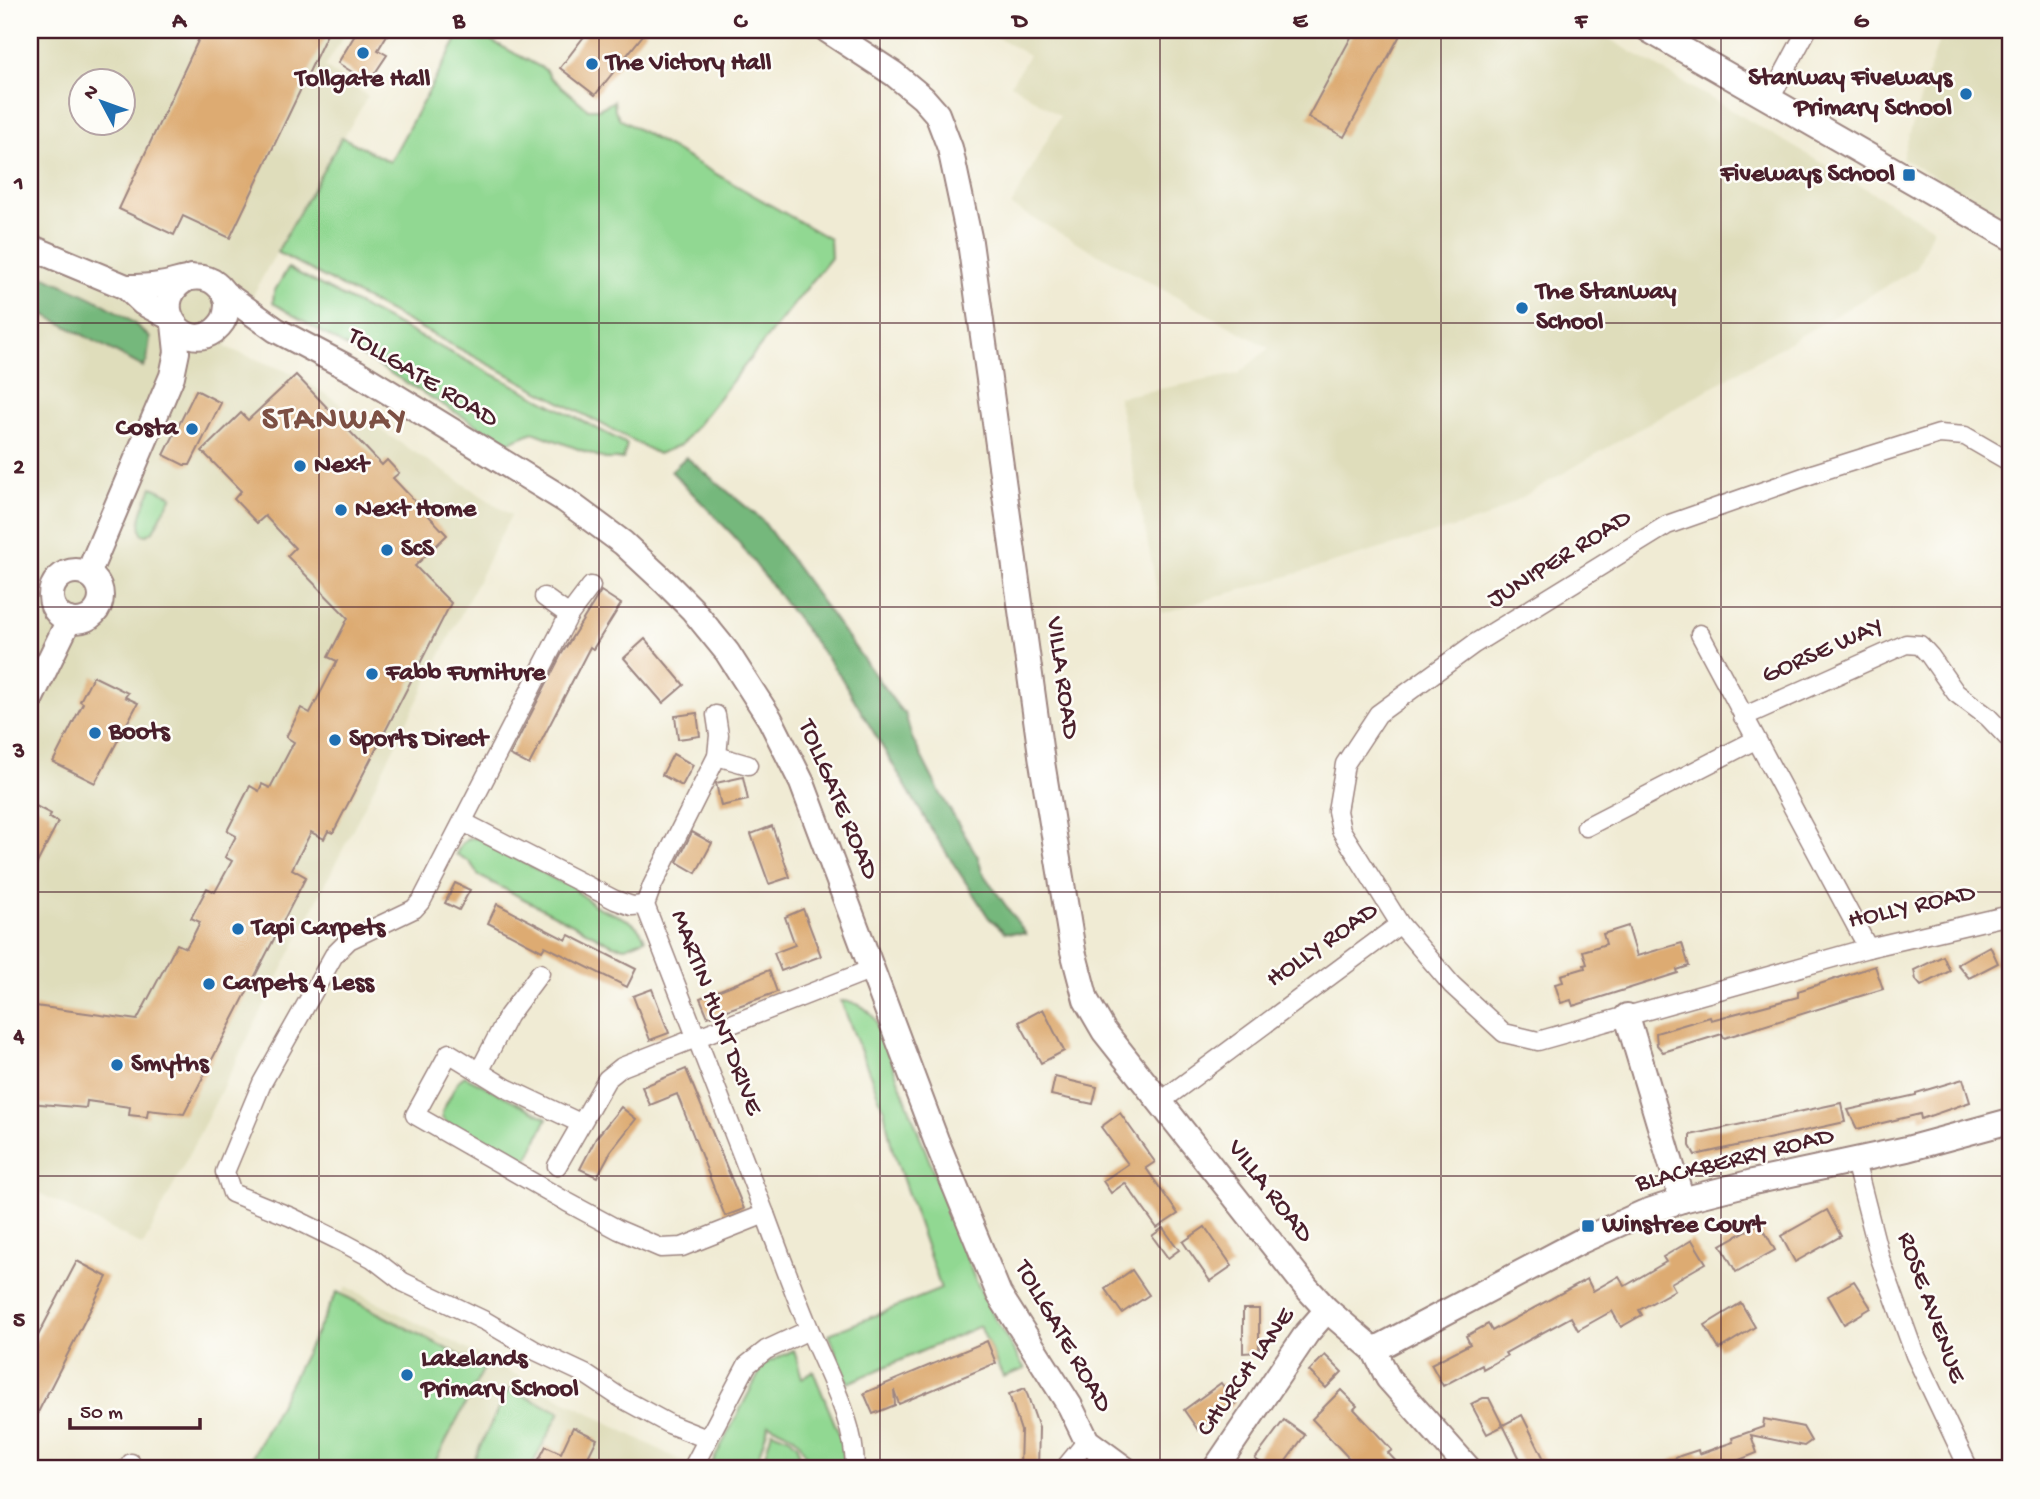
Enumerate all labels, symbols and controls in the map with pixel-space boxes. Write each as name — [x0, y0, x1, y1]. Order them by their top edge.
text: A — [171, 9, 187, 36]
text: B — [452, 9, 466, 36]
text: C — [734, 9, 749, 36]
text: D — [1011, 9, 1029, 36]
text: E — [1293, 9, 1309, 36]
text: F — [1574, 9, 1589, 36]
text: G — [1854, 9, 1870, 36]
marker: Tollgate Hall — [355, 45, 371, 61]
place label: The Victory Hall — [604, 49, 772, 80]
marker: The Victory Hall — [584, 56, 600, 72]
place label: Stanway Fiveways Primary School — [1748, 64, 1953, 125]
place label: Tollgate Hall — [293, 65, 431, 96]
north arrow — [66, 66, 136, 136]
text: N — [79, 81, 105, 105]
marker: Stanway Fiveways Primary School — [1958, 86, 1974, 102]
place label: Fiveways School — [1719, 160, 1895, 191]
marker: Fiveways School — [1901, 167, 1917, 183]
text: 1 — [13, 171, 24, 198]
place label: The Stanway School — [1534, 278, 1677, 339]
marker: The Stanway School — [1514, 300, 1530, 316]
street label: TOLLGATE ROAD — [339, 321, 503, 436]
district label: STANWAY — [262, 402, 408, 440]
place label: Costa — [116, 414, 180, 445]
marker: Costa — [184, 421, 200, 437]
place label: Next — [314, 451, 371, 482]
text: 2 — [13, 455, 25, 482]
marker: Next — [292, 458, 308, 474]
place label: Next Home — [355, 495, 478, 526]
marker: Next Home — [333, 502, 349, 518]
street label: JUNIPER ROAD — [1482, 503, 1638, 617]
place label: ScS — [401, 535, 435, 566]
marker: ScS — [379, 542, 395, 558]
street label: GORSE WAY — [1758, 611, 1888, 693]
street label: VILLA ROAD — [1037, 614, 1085, 741]
place label: Fabb Furniture — [385, 659, 547, 690]
marker: Fabb Furniture — [364, 666, 380, 682]
street label: TOLLGATE ROAD — [789, 714, 885, 885]
place label: Boots — [108, 718, 171, 749]
marker: Boots — [87, 725, 103, 741]
place label: Sports Direct — [349, 725, 490, 756]
marker: Sports Direct — [327, 732, 343, 748]
text: 3 — [12, 739, 25, 766]
street label: HOLLY ROAD — [1846, 878, 1979, 938]
street label: HOLLY ROAD — [1261, 896, 1385, 996]
street label: MARTIN HUNT DRIVE — [662, 906, 769, 1121]
place label: Tapi Carpets — [250, 914, 387, 945]
marker: Tapi Carpets — [230, 921, 246, 937]
place label: Carpets 4 Less — [223, 969, 375, 1000]
marker: Carpets 4 Less — [201, 976, 217, 992]
text: 4 — [13, 1024, 25, 1051]
place label: Smyths — [131, 1050, 210, 1081]
marker: Smyths — [109, 1057, 125, 1073]
street label: BLACKBERRY ROAD — [1632, 1121, 1837, 1201]
street label: VILLA ROAD — [1218, 1133, 1319, 1250]
place label: Winstree Court — [1601, 1211, 1766, 1242]
marker: Winstree Court — [1580, 1218, 1596, 1234]
street label: ROSE AVENUE — [1888, 1229, 1972, 1388]
street label: TOLLGATE ROAD — [1005, 1254, 1118, 1419]
street label: CHURCH LANE — [1191, 1302, 1303, 1444]
text: 5 — [13, 1308, 25, 1335]
place label: Lakelands Primary School — [419, 1345, 579, 1406]
marker: Lakelands Primary School — [399, 1367, 415, 1383]
scale bar — [70, 1387, 200, 1431]
text: 50 m — [80, 1402, 123, 1427]

